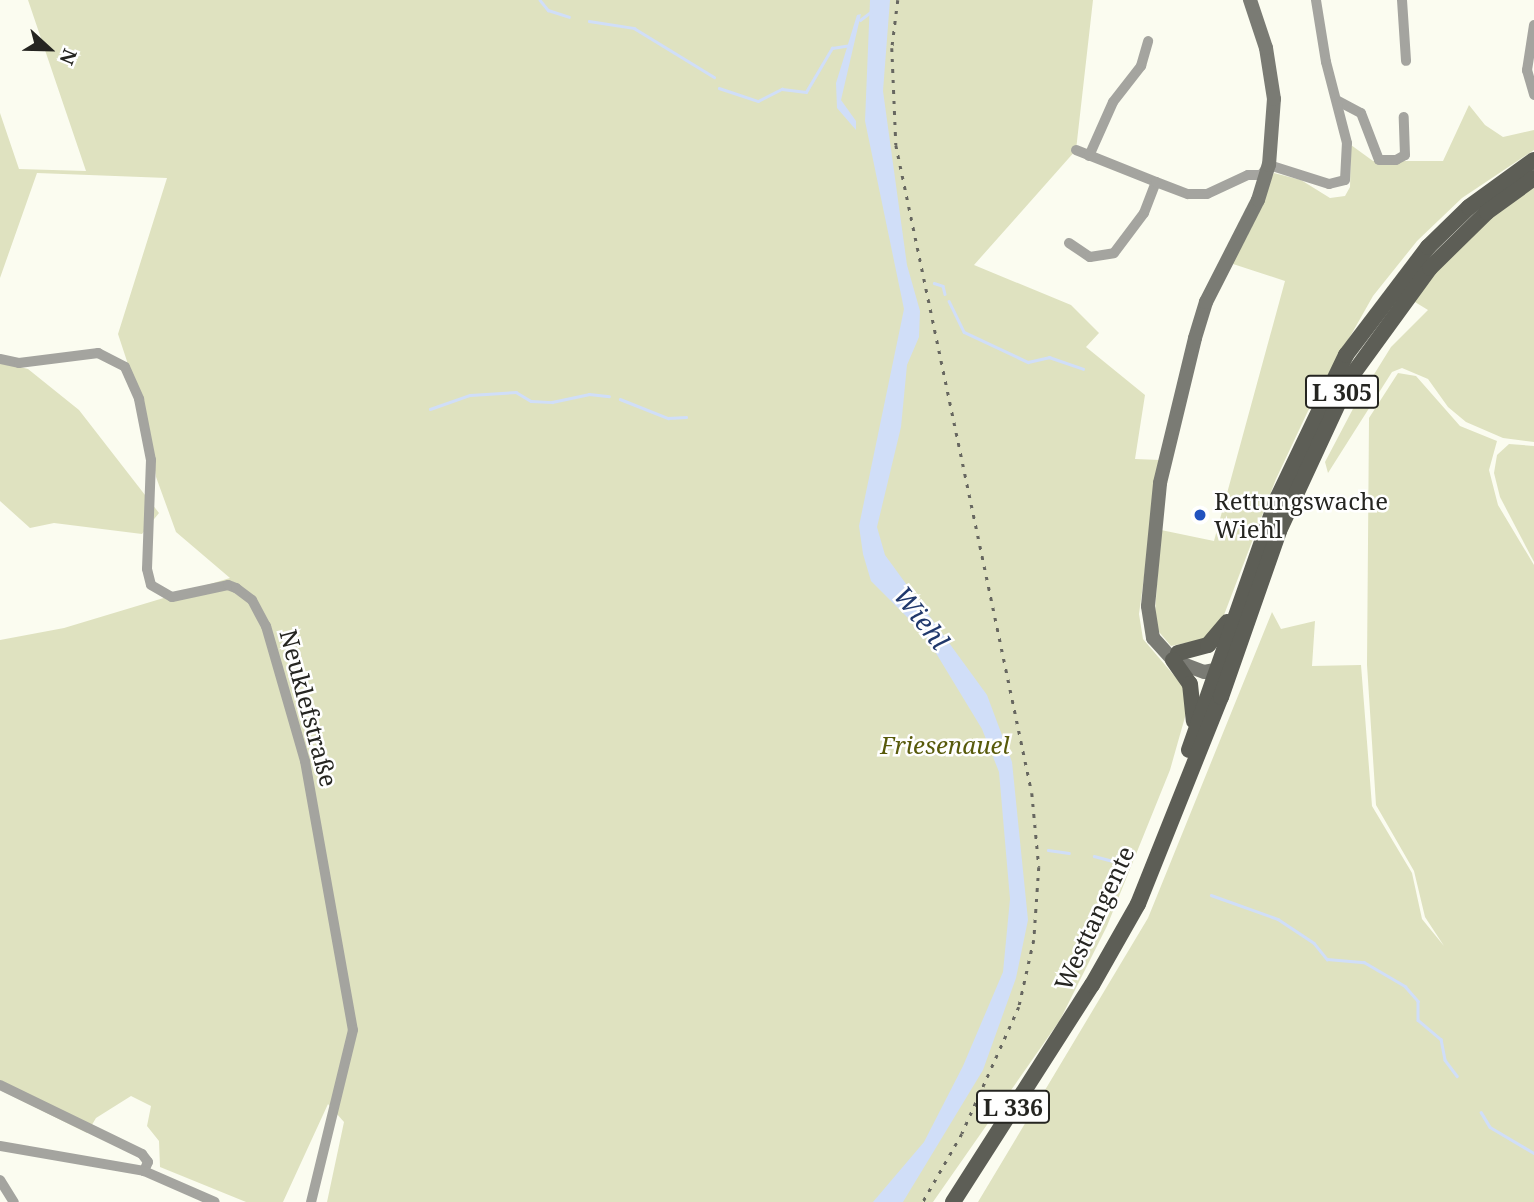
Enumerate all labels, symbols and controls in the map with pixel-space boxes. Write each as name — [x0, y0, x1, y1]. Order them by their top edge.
north arrow — [14, 14, 84, 84]
text: N — [54, 45, 83, 69]
road number: L 305 — [1304, 372, 1380, 412]
place label: Rettungswache Wiehl — [1214, 487, 1388, 543]
marker: Rettungswache Wiehl — [1192, 507, 1208, 523]
water label: Wiehl — [887, 580, 955, 656]
street label: Neuklefstraße — [274, 626, 344, 790]
park label: Friesenauel — [880, 731, 1010, 759]
street label: Westtangente — [1048, 841, 1140, 995]
road number: L 336 — [974, 1088, 1052, 1126]

